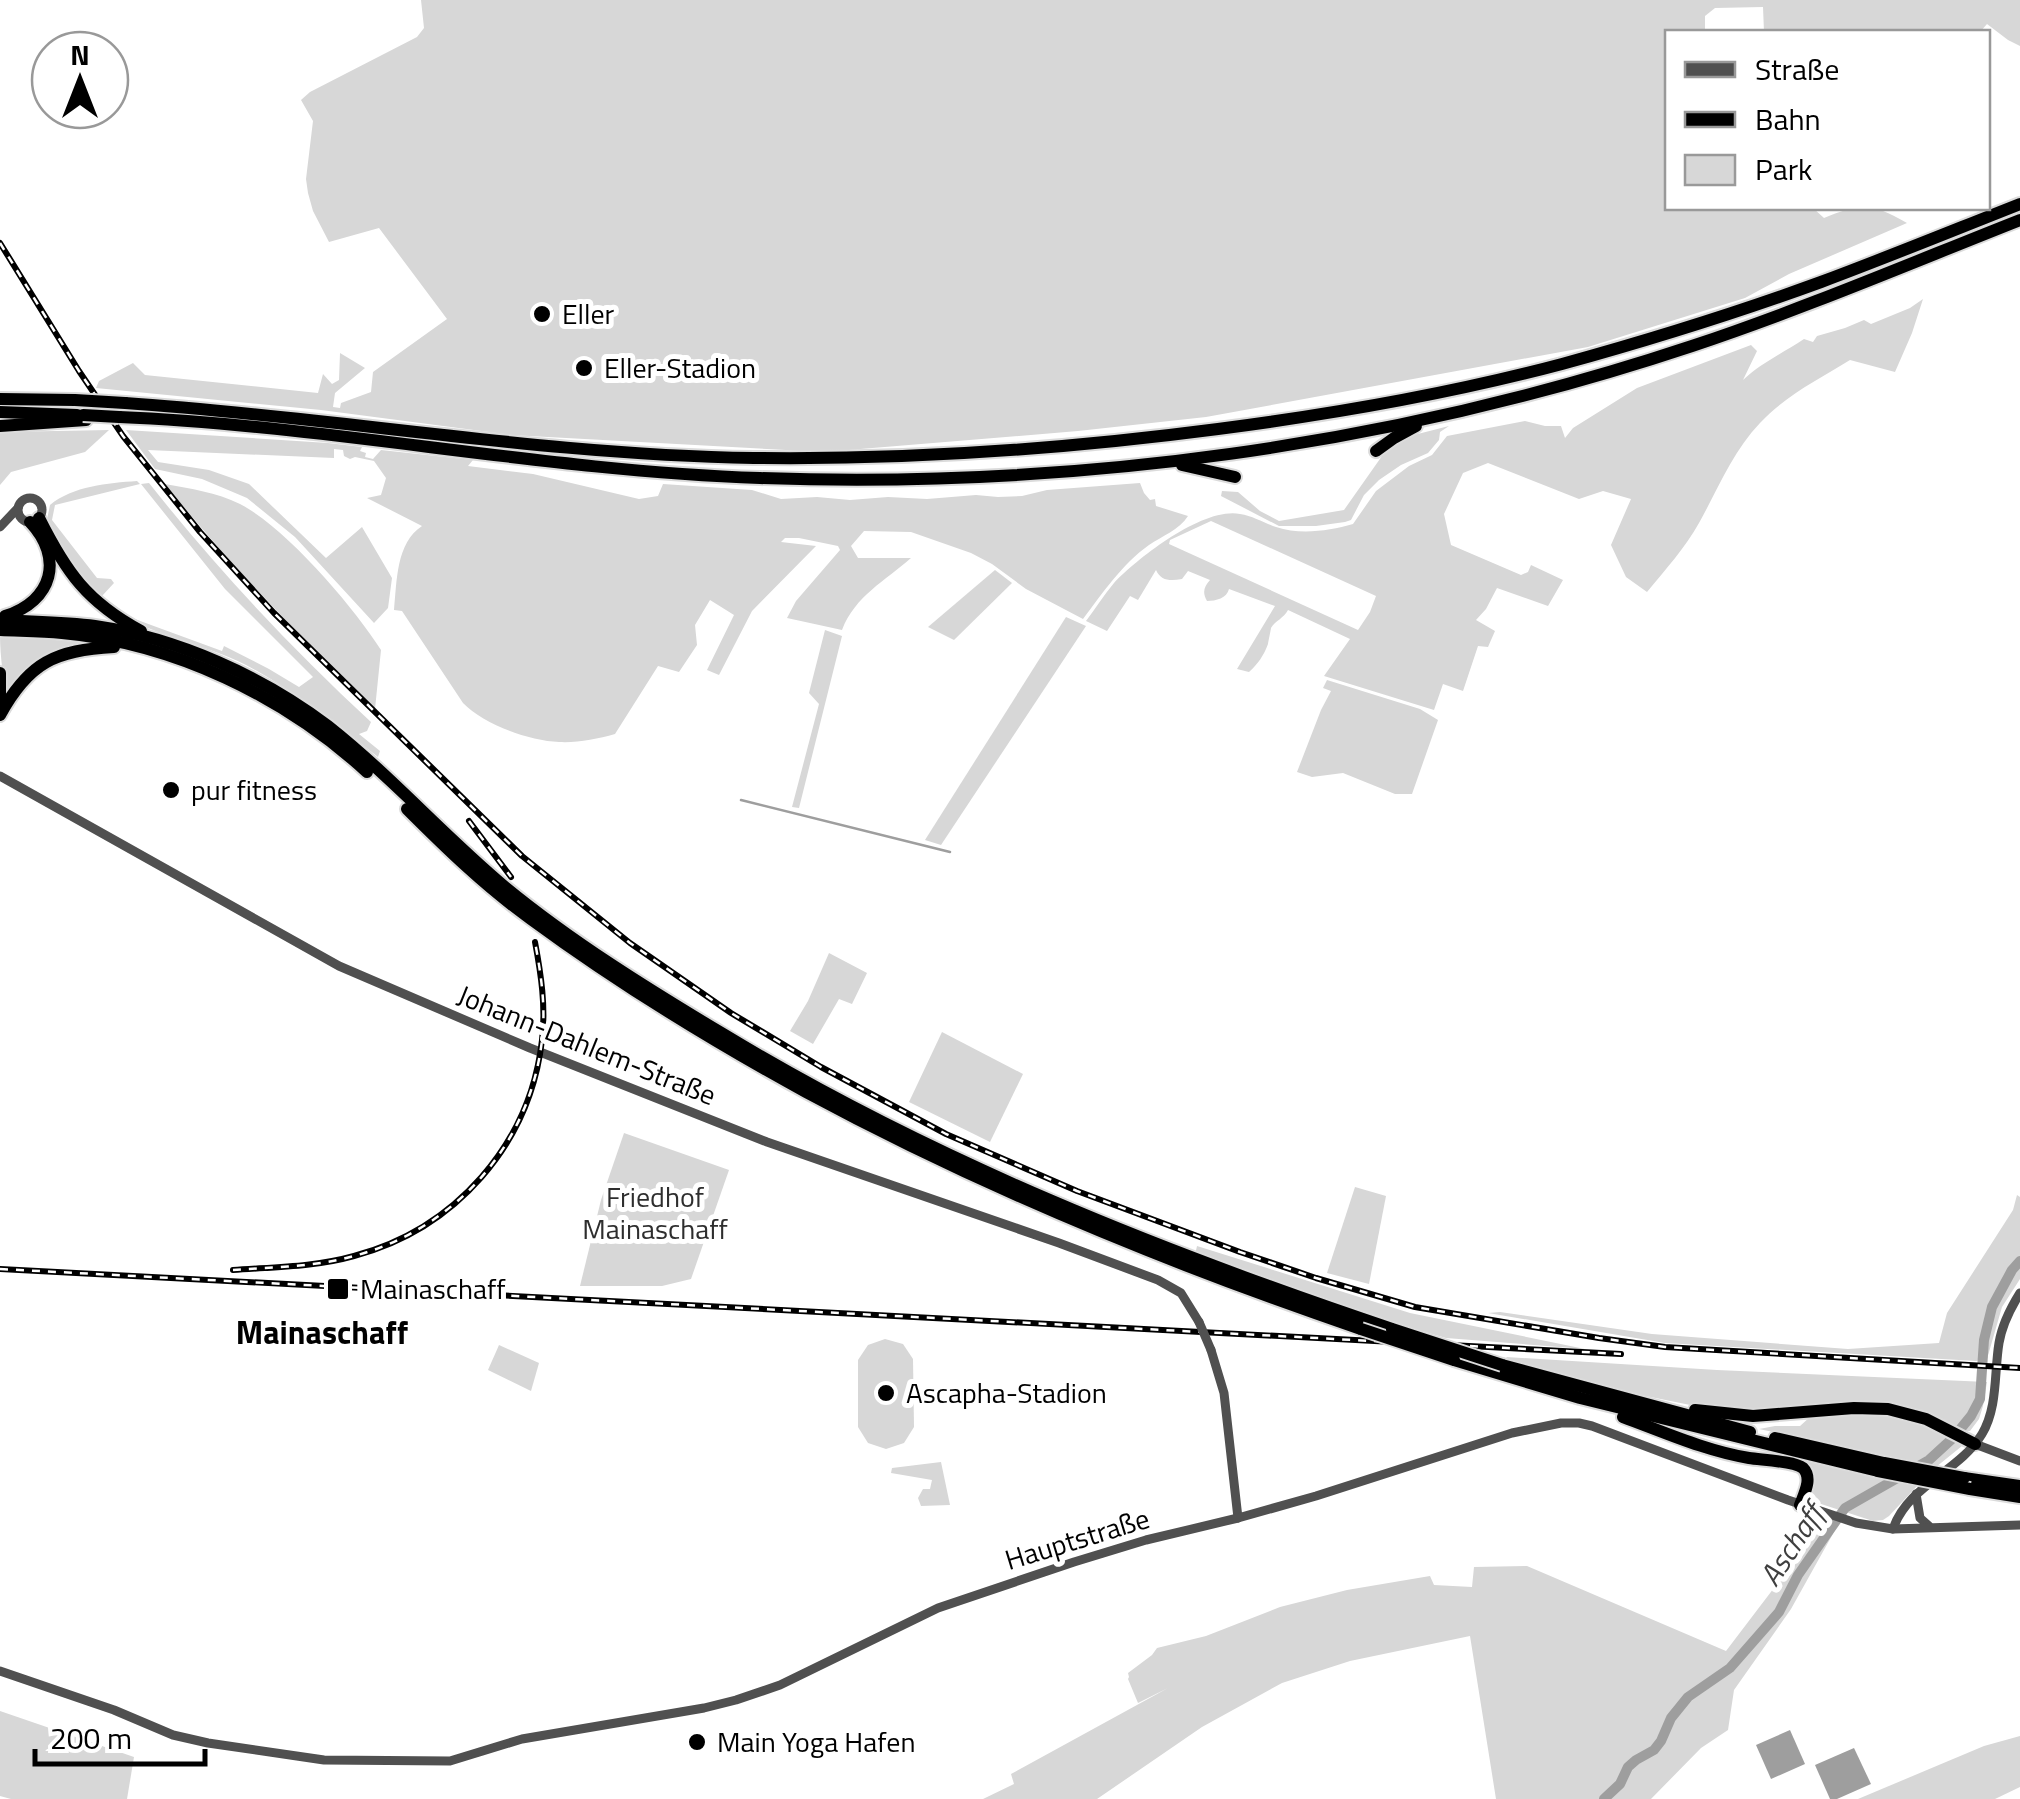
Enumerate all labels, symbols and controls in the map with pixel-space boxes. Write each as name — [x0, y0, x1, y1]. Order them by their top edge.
north arrow — [30, 30, 130, 130]
legend — [1665, 30, 1990, 210]
text: N — [70, 33, 90, 76]
text: Straße — [1755, 46, 1839, 92]
text: Bahn — [1755, 96, 1821, 142]
text: Park — [1755, 146, 1812, 192]
place label: Eller — [562, 292, 615, 335]
marker: Eller — [531, 303, 553, 325]
place label: Eller-Stadion — [604, 346, 756, 389]
marker: Eller-Stadion — [573, 357, 595, 379]
place label: pur fitness — [191, 768, 317, 811]
marker: pur fitness — [160, 779, 182, 801]
street label: Johann-Dahlem-Straße — [451, 973, 723, 1116]
park label: Friedhof Mainaschaff — [582, 1175, 729, 1250]
place label: Mainaschaff — [360, 1267, 506, 1310]
marker: Mainaschaff — [325, 1276, 351, 1302]
district label: Mainaschaff — [236, 1308, 409, 1356]
place label: Ascapha-Stadion — [906, 1371, 1107, 1414]
marker: Ascapha-Stadion — [875, 1382, 897, 1404]
water label: Aschaff — [1747, 1490, 1838, 1595]
street label: Hauptstraße — [999, 1496, 1154, 1581]
scale bar — [35, 1704, 205, 1766]
text: 200 m — [50, 1715, 132, 1761]
place label: Main Yoga Hafen — [717, 1720, 915, 1763]
marker: Main Yoga Hafen — [686, 1731, 708, 1753]

